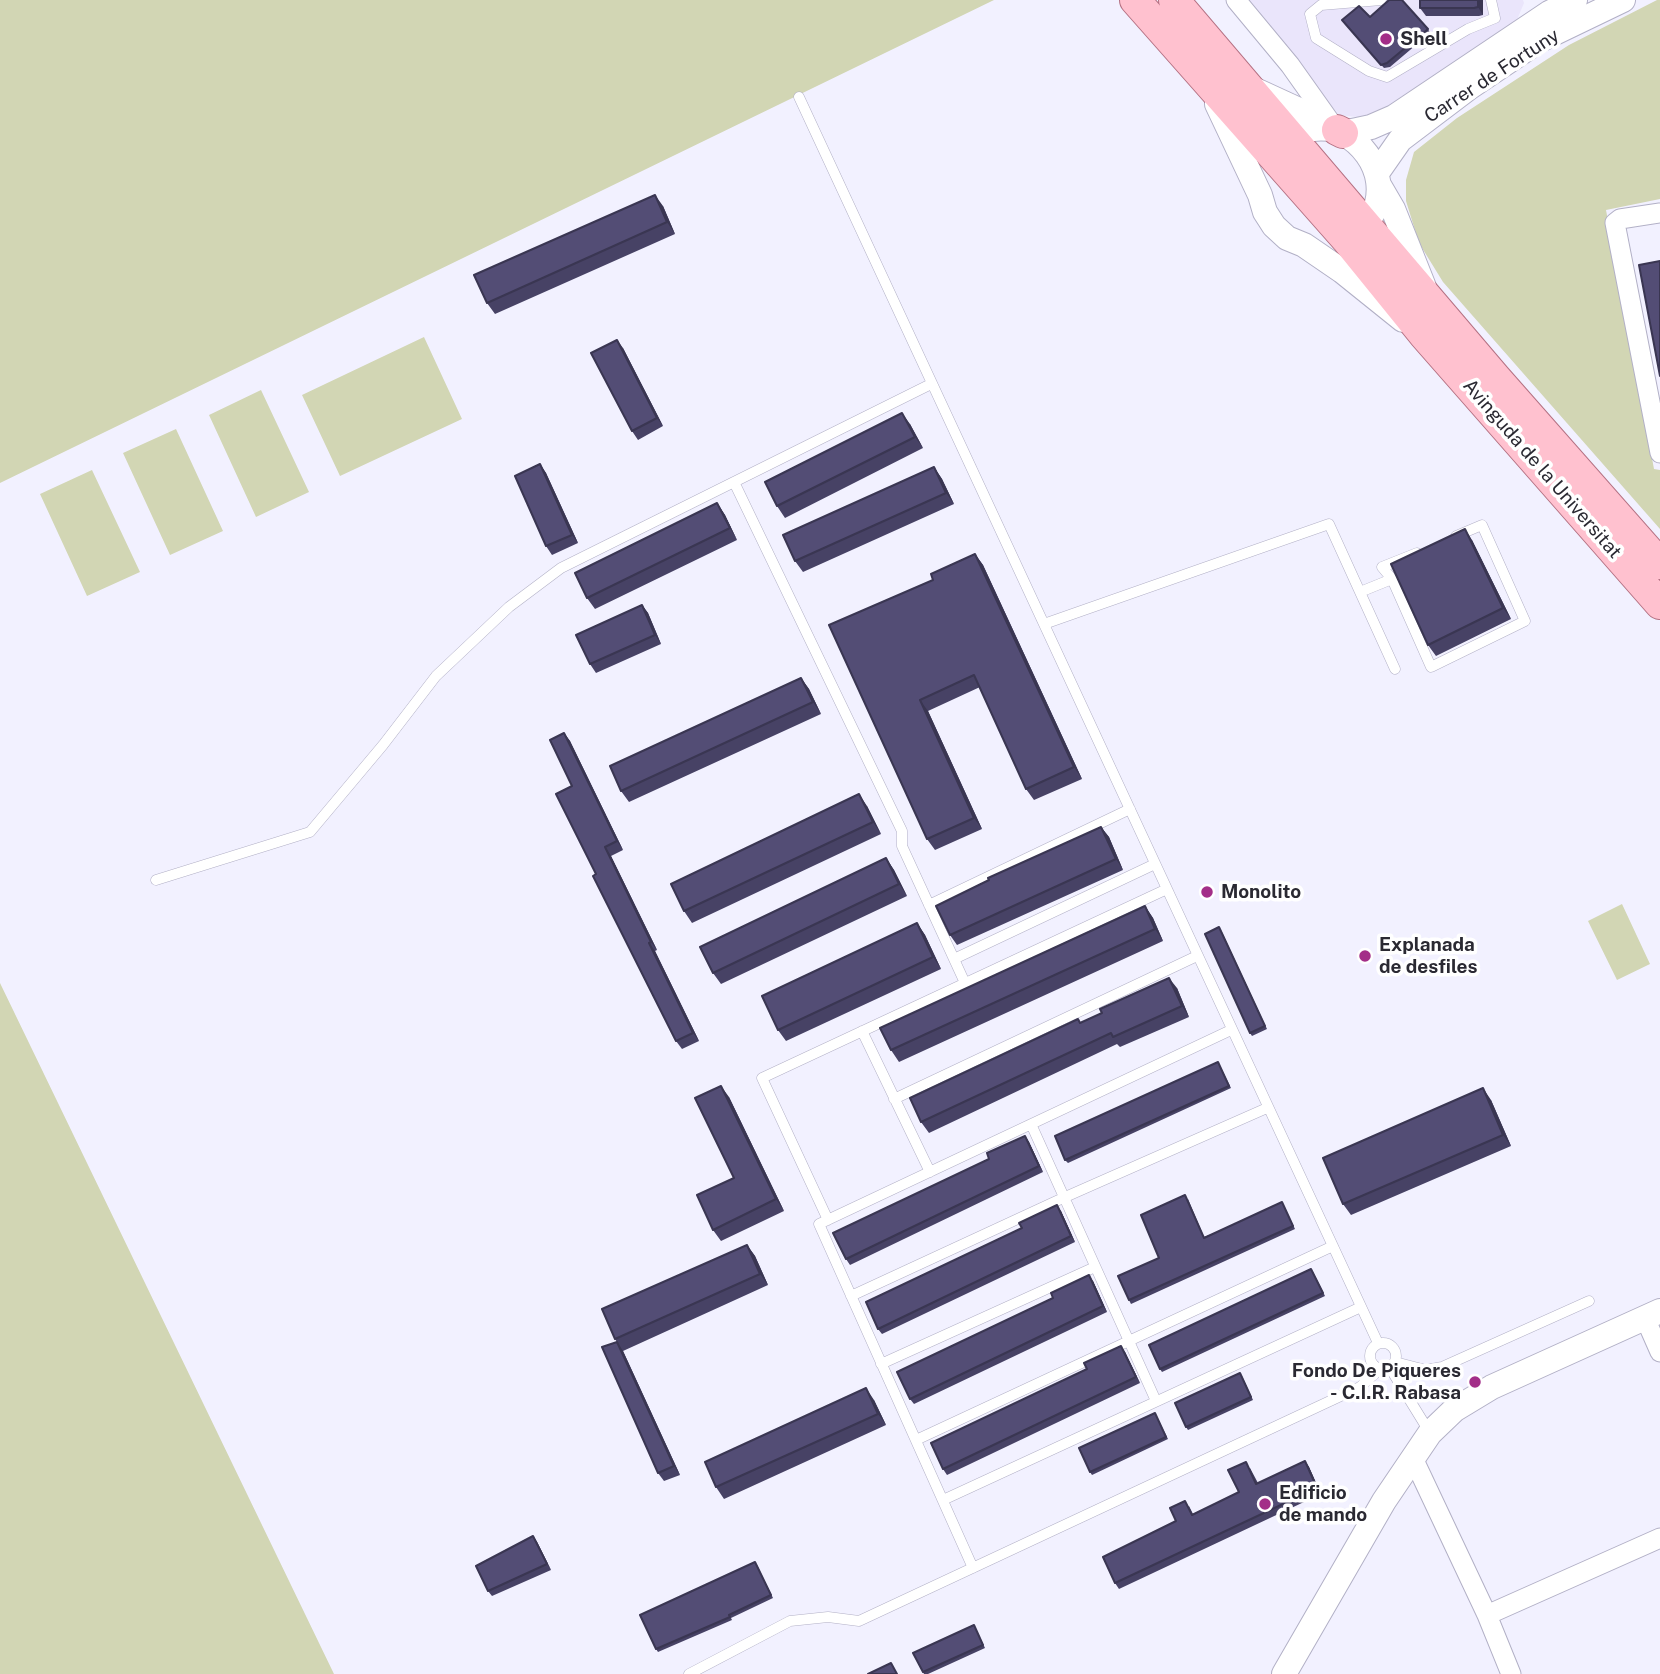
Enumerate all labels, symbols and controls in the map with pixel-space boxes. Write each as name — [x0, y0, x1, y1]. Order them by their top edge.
street label: Carrer de Fortuny — [1420, 24, 1564, 128]
place label: Shell — [1400, 28, 1448, 50]
marker: Shell — [1378, 31, 1394, 47]
street label: Avinguda de la Universitat — [1458, 375, 1626, 563]
place label: Monolito — [1221, 881, 1301, 903]
marker: Monolito — [1199, 884, 1215, 900]
place label: Explanada de desfiles — [1379, 934, 1478, 978]
marker: Explanada de desfiles — [1357, 948, 1373, 964]
place label: Fondo De Piqueres - C.I.R. Rabasa — [1292, 1360, 1461, 1404]
marker: Fondo De Piqueres - C.I.R. Rabasa — [1467, 1374, 1483, 1390]
place label: Edificio de mando — [1279, 1482, 1367, 1526]
marker: Edificio de mando — [1257, 1496, 1273, 1512]

